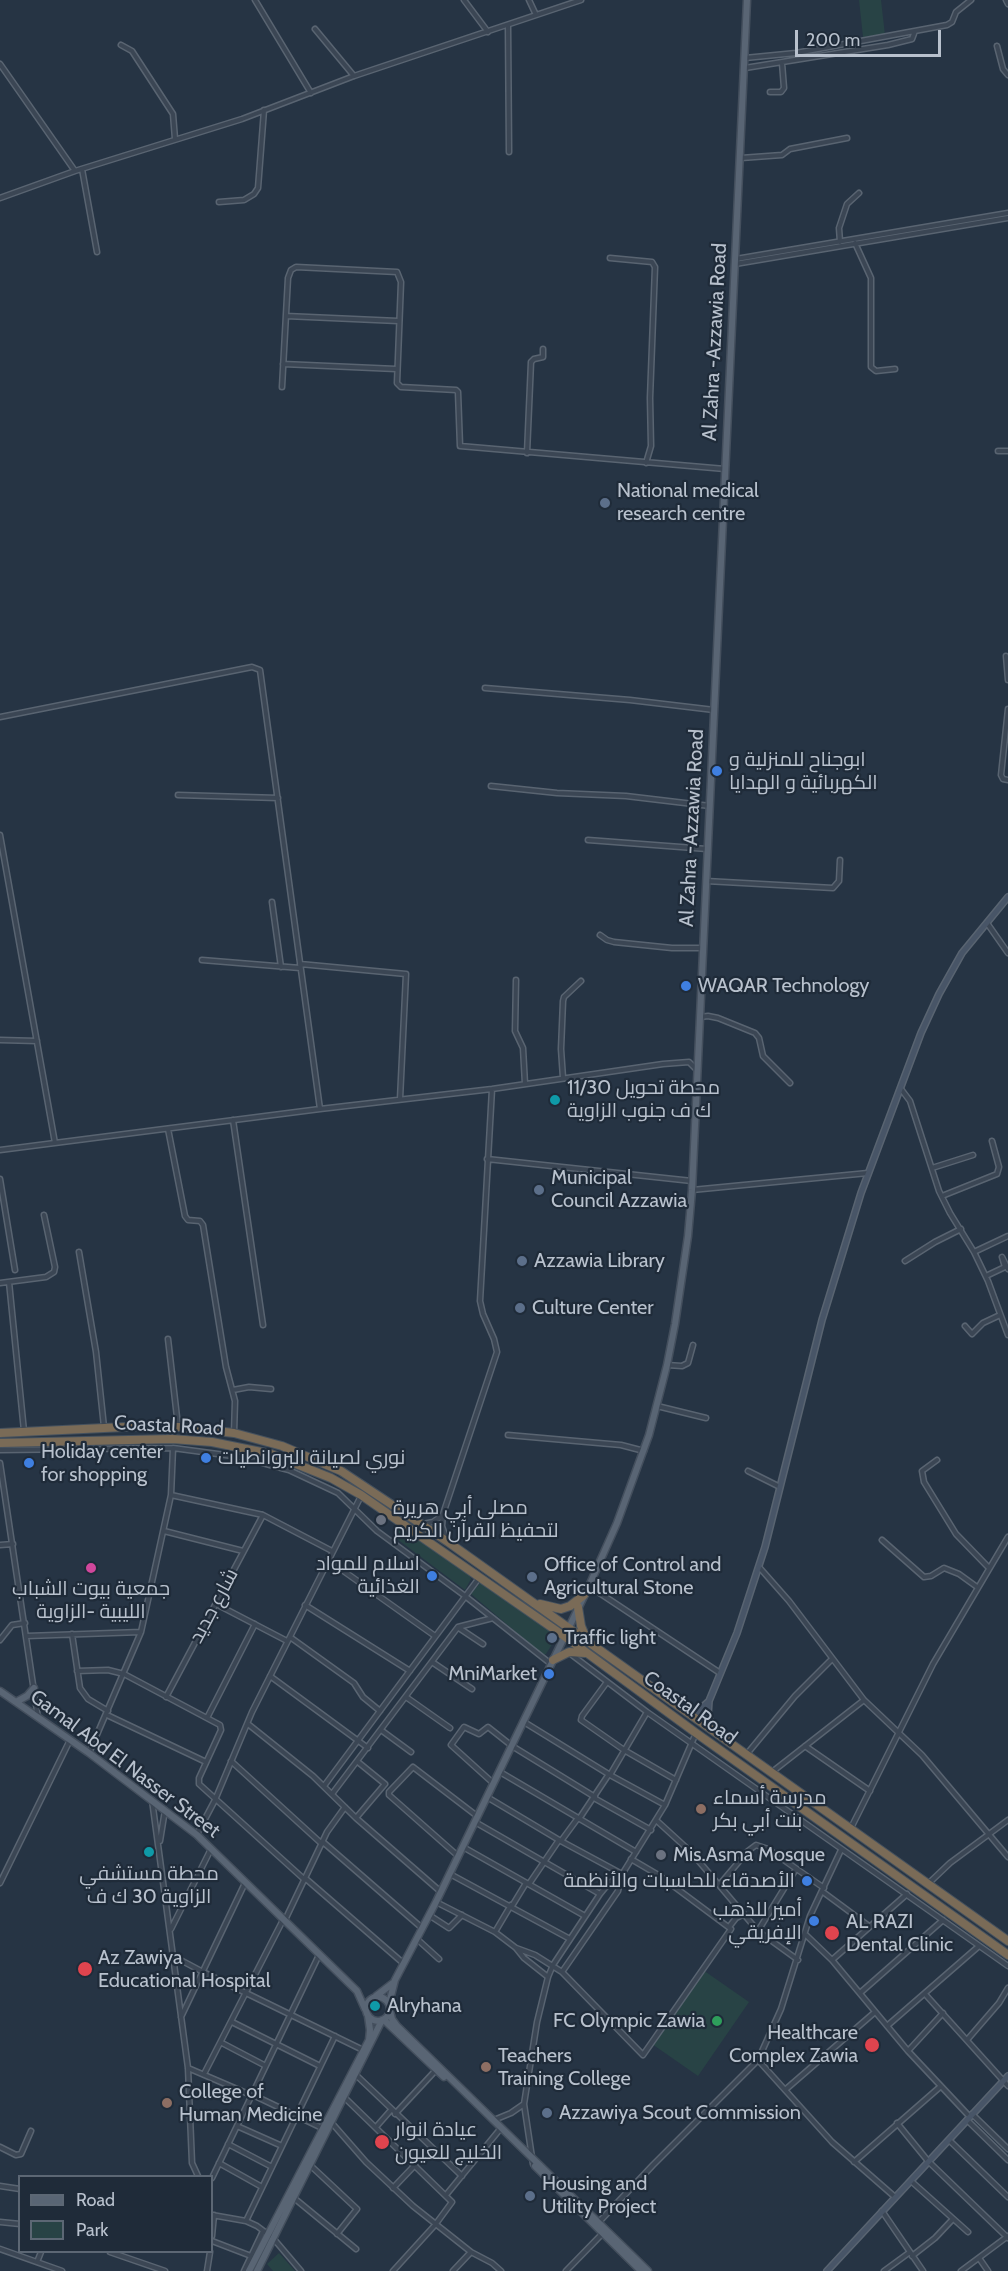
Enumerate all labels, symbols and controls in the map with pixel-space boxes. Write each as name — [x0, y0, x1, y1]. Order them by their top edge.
scale bar — [798, 18, 944, 56]
text: 200 m — [806, 29, 860, 51]
street label: Al Zahra -Azzawia Road — [698, 242, 732, 442]
place label: National medical research centre — [617, 479, 759, 526]
marker: National medical research centre — [598, 496, 612, 510]
street label: Al Zahra -Azzawia Road — [675, 728, 709, 928]
place label: ابوجناح للمنزلية و الكهربائية و الهدايا — [729, 748, 878, 795]
marker: ابوجناح للمنزلية و الكهربائية و الهدايا — [710, 764, 724, 778]
place label: WAQAR Technology — [698, 974, 869, 998]
marker: WAQAR Technology — [679, 979, 693, 993]
place label: محطة تحويل 11/30 ك ف جنوب الزاوية — [567, 1076, 720, 1123]
marker: محطة تحويل 11/30 ك ف جنوب الزاوية — [548, 1093, 562, 1107]
place label: Municipal Council Azzawia — [551, 1166, 687, 1213]
marker: Municipal Council Azzawia — [532, 1183, 546, 1197]
place label: Azzawia Library — [534, 1249, 665, 1273]
marker: Azzawia Library — [515, 1254, 529, 1268]
place label: Culture Center — [532, 1296, 654, 1320]
marker: Culture Center — [513, 1301, 527, 1315]
street label: Coastal Road — [114, 1411, 224, 1441]
place label: Holiday center for shopping — [41, 1440, 163, 1487]
place label: نوري لصيانة البروانطيات — [218, 1446, 405, 1470]
marker: نوري لصيانة البروانطيات — [199, 1451, 213, 1465]
marker: Holiday center for shopping — [22, 1456, 36, 1470]
place label: مصلى أبي هريرة لتحفيظ القرآن الكريم — [393, 1496, 559, 1543]
marker: مصلى أبي هريرة لتحفيظ القرآن الكريم — [374, 1513, 388, 1527]
place label: اسلام للمواد الغذائية — [316, 1552, 420, 1599]
place label: Office of Control and Agricultural Stone — [544, 1553, 721, 1600]
marker: جمعية بيوت الشباب الليبية -الزاوية — [84, 1561, 98, 1575]
street label: شارع جديد — [184, 1565, 244, 1647]
marker: اسلام للمواد الغذائية — [425, 1569, 439, 1583]
marker: Office of Control and Agricultural Stone — [525, 1570, 539, 1584]
place label: جمعية بيوت الشباب الليبية -الزاوية — [12, 1577, 170, 1624]
place label: Traffic light — [564, 1626, 656, 1650]
marker: Traffic light — [545, 1631, 559, 1645]
place label: MniMarket — [448, 1662, 537, 1686]
street label: Coastal Road — [639, 1666, 741, 1750]
marker: MniMarket — [542, 1667, 556, 1681]
street label: Gamal Abd El Nasser Street — [25, 1685, 225, 1843]
place label: مدرسة أسماء بنت أبي بكر — [713, 1786, 827, 1833]
marker: مدرسة أسماء بنت أبي بكر — [694, 1802, 708, 1816]
place label: Mis.Asma Mosque — [673, 1843, 825, 1867]
marker: محطة مستشفي الزاوية 30 ك ف — [142, 1845, 156, 1859]
marker: Mis.Asma Mosque — [654, 1848, 668, 1862]
place label: محطة مستشفي الزاوية 30 ك ف — [79, 1862, 219, 1909]
place label: الأصدقاء للحاسبات والأنظمة — [563, 1869, 795, 1893]
marker: الأصدقاء للحاسبات والأنظمة — [800, 1874, 814, 1888]
place label: أمير للذهب الإفريقي — [713, 1898, 802, 1945]
place label: AL RAZI Dental Clinic — [846, 1910, 953, 1957]
marker: أمير للذهب الإفريقي — [807, 1914, 821, 1928]
marker: AL RAZI Dental Clinic — [823, 1924, 841, 1942]
place label: Az Zawiya Educational Hospital — [98, 1946, 270, 1993]
marker: Az Zawiya Educational Hospital — [76, 1960, 94, 1978]
place label: Alryhana — [387, 1994, 462, 2018]
marker: Alryhana — [368, 1999, 382, 2013]
place label: FC Olympic Zawia — [553, 2009, 705, 2033]
marker: FC Olympic Zawia — [710, 2014, 724, 2028]
place label: Healthcare Complex Zawia — [729, 2021, 858, 2068]
marker: Healthcare Complex Zawia — [863, 2036, 881, 2054]
place label: Teachers Training College — [498, 2044, 631, 2091]
marker: Teachers Training College — [479, 2060, 493, 2074]
place label: College of Human Medicine — [179, 2080, 323, 2127]
marker: College of Human Medicine — [160, 2096, 174, 2110]
place label: Azzawiya Scout Commission — [559, 2101, 801, 2125]
marker: Azzawiya Scout Commission — [540, 2106, 554, 2120]
place label: عيادة انوار الخليج للعيون — [395, 2118, 502, 2165]
marker: عيادة انوار الخليج للعيون — [373, 2133, 391, 2151]
place label: Housing and Utility Project — [542, 2172, 656, 2219]
legend — [18, 2175, 213, 2253]
text: Road — [76, 2189, 115, 2211]
marker: Housing and Utility Project — [523, 2189, 537, 2203]
text: Park — [76, 2219, 108, 2241]

